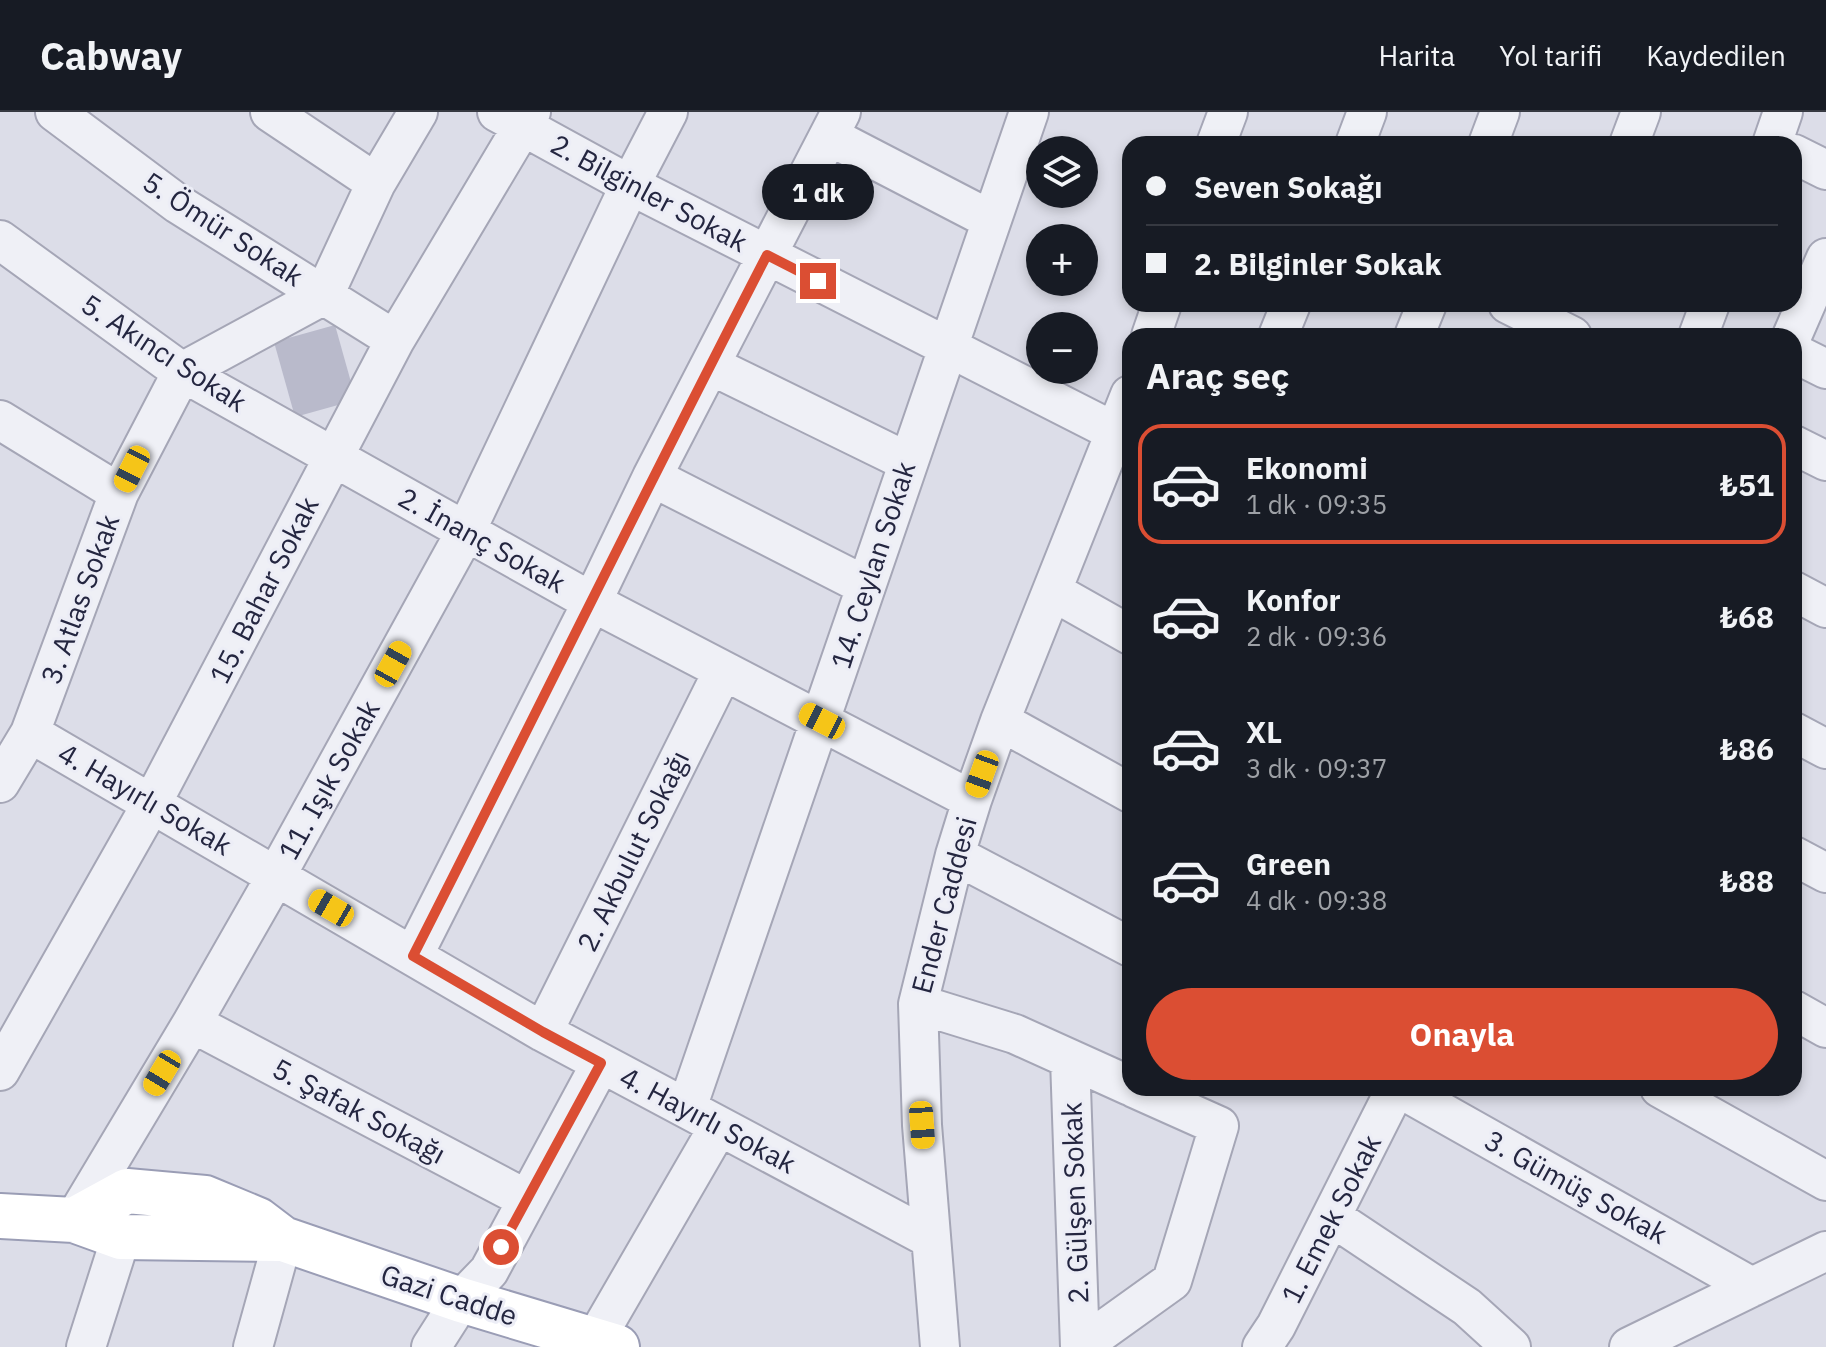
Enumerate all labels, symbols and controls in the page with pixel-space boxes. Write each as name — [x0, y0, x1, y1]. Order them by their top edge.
text: Cabway — [40, 31, 182, 80]
text: Harita — [1378, 37, 1455, 74]
text: Yol tarifi — [1499, 37, 1602, 74]
text: Kaydedilen — [1646, 37, 1786, 74]
street label: 2. Bilginler Sokak — [544, 125, 754, 260]
map controls — [1026, 136, 1098, 384]
button: layers — [1026, 136, 1098, 208]
street label: 5. Ömür Sokak — [136, 163, 311, 294]
callout: 1 dk — [762, 165, 874, 221]
text: Seven Sokağı — [1194, 167, 1382, 206]
text: 1 dk — [792, 175, 844, 209]
button: + — [1026, 224, 1098, 296]
text: 2. Bilginler Sokak — [1194, 244, 1442, 283]
route end — [800, 263, 836, 299]
street label: 5. Akıncı Sokak — [74, 285, 254, 420]
button: − — [1026, 312, 1098, 384]
text: Araç seç — [1146, 352, 1289, 399]
car — [110, 442, 154, 496]
icon: car — [1150, 448, 1222, 520]
text: Ekonomi — [1246, 448, 1368, 487]
street label: 14. Ceylan Sokak — [822, 456, 924, 673]
text: ₺51 — [1720, 465, 1774, 504]
street label: 2. İnanç Sokak — [392, 478, 573, 601]
text: 1 dk · 09:35 — [1246, 487, 1387, 521]
street label: 15. Bahar Sokak — [201, 490, 327, 690]
street label: 3. Atlas Sokak — [32, 509, 127, 689]
icon: car — [1150, 580, 1222, 652]
text: Konfor — [1246, 580, 1341, 619]
text: ₺68 — [1720, 597, 1774, 636]
text: 2 dk · 09:36 — [1246, 619, 1387, 653]
car — [371, 637, 415, 691]
street label: 11. Işık Sokak — [269, 693, 388, 866]
car — [795, 699, 849, 743]
icon: car — [1150, 712, 1222, 784]
text: XL — [1246, 712, 1282, 751]
text: ₺86 — [1720, 729, 1774, 768]
street label: 4. Hayırlı Sokak — [52, 734, 239, 863]
street label: 2. Akbulut Sokağı — [568, 744, 697, 957]
car — [963, 747, 1001, 801]
text: 3 dk · 09:37 — [1246, 751, 1387, 785]
street label: Ender Caddesi — [902, 812, 985, 997]
icon: car — [1150, 844, 1222, 916]
text: Green — [1246, 844, 1331, 883]
text: ₺88 — [1720, 861, 1774, 900]
text: 4 dk · 09:38 — [1246, 883, 1387, 917]
car — [304, 886, 358, 930]
button: Onayla — [1146, 988, 1778, 1080]
car — [139, 1046, 185, 1100]
street label: 5. Şafak Sokağı — [266, 1049, 452, 1172]
street label: 4. Hayırlı Sokak — [614, 1058, 803, 1182]
car — [908, 1100, 936, 1150]
street label: 2. Gülşen Sokak — [1052, 1101, 1097, 1305]
street label: 3. Gümüş Sokak — [1478, 1121, 1674, 1252]
street label: 1. Emek Sokak — [1272, 1128, 1389, 1310]
route start — [483, 1229, 519, 1265]
street label: Gazi Cadde — [376, 1255, 522, 1334]

